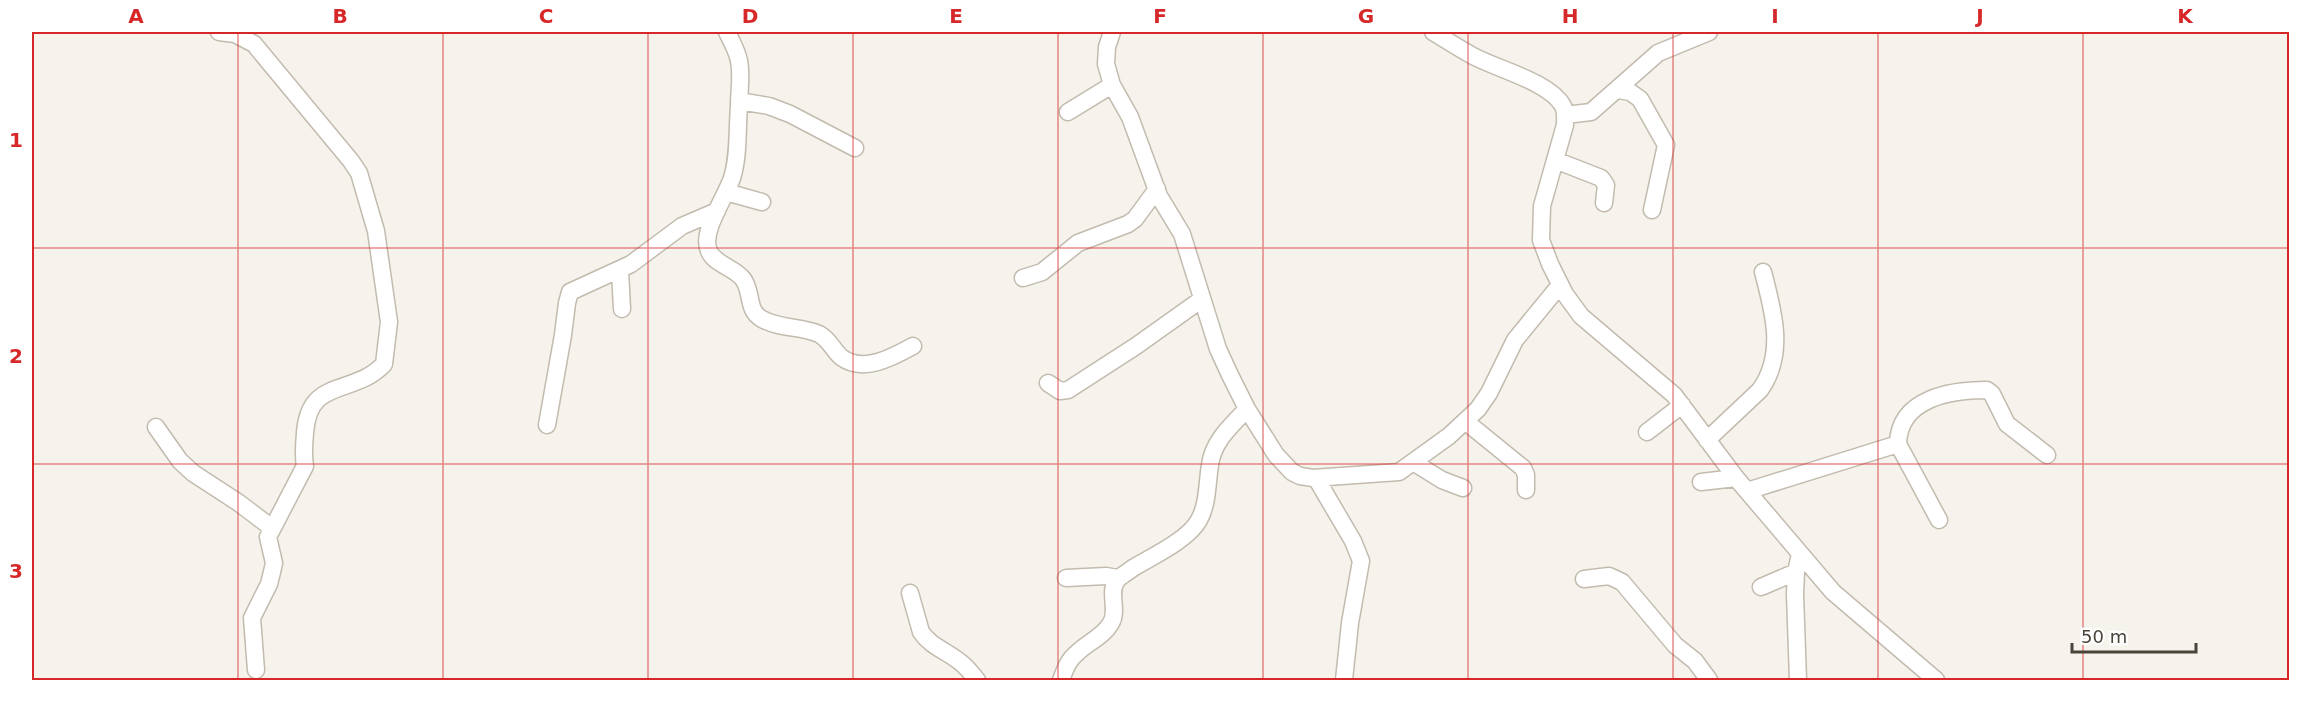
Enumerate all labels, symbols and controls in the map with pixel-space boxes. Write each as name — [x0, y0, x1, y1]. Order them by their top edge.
text: A — [128, 4, 144, 28]
text: B — [332, 4, 348, 28]
text: C — [539, 4, 553, 28]
text: D — [742, 4, 758, 28]
text: E — [949, 4, 963, 28]
text: F — [1153, 4, 1167, 28]
text: G — [1358, 4, 1374, 28]
text: H — [1562, 4, 1578, 28]
text: I — [1771, 4, 1779, 28]
text: J — [1974, 4, 1984, 28]
text: K — [2177, 4, 2194, 28]
text: 1 — [9, 128, 23, 152]
text: 2 — [9, 344, 23, 368]
text: 3 — [9, 559, 23, 583]
scale bar — [2072, 616, 2196, 654]
text: 50 m — [2081, 626, 2127, 647]

